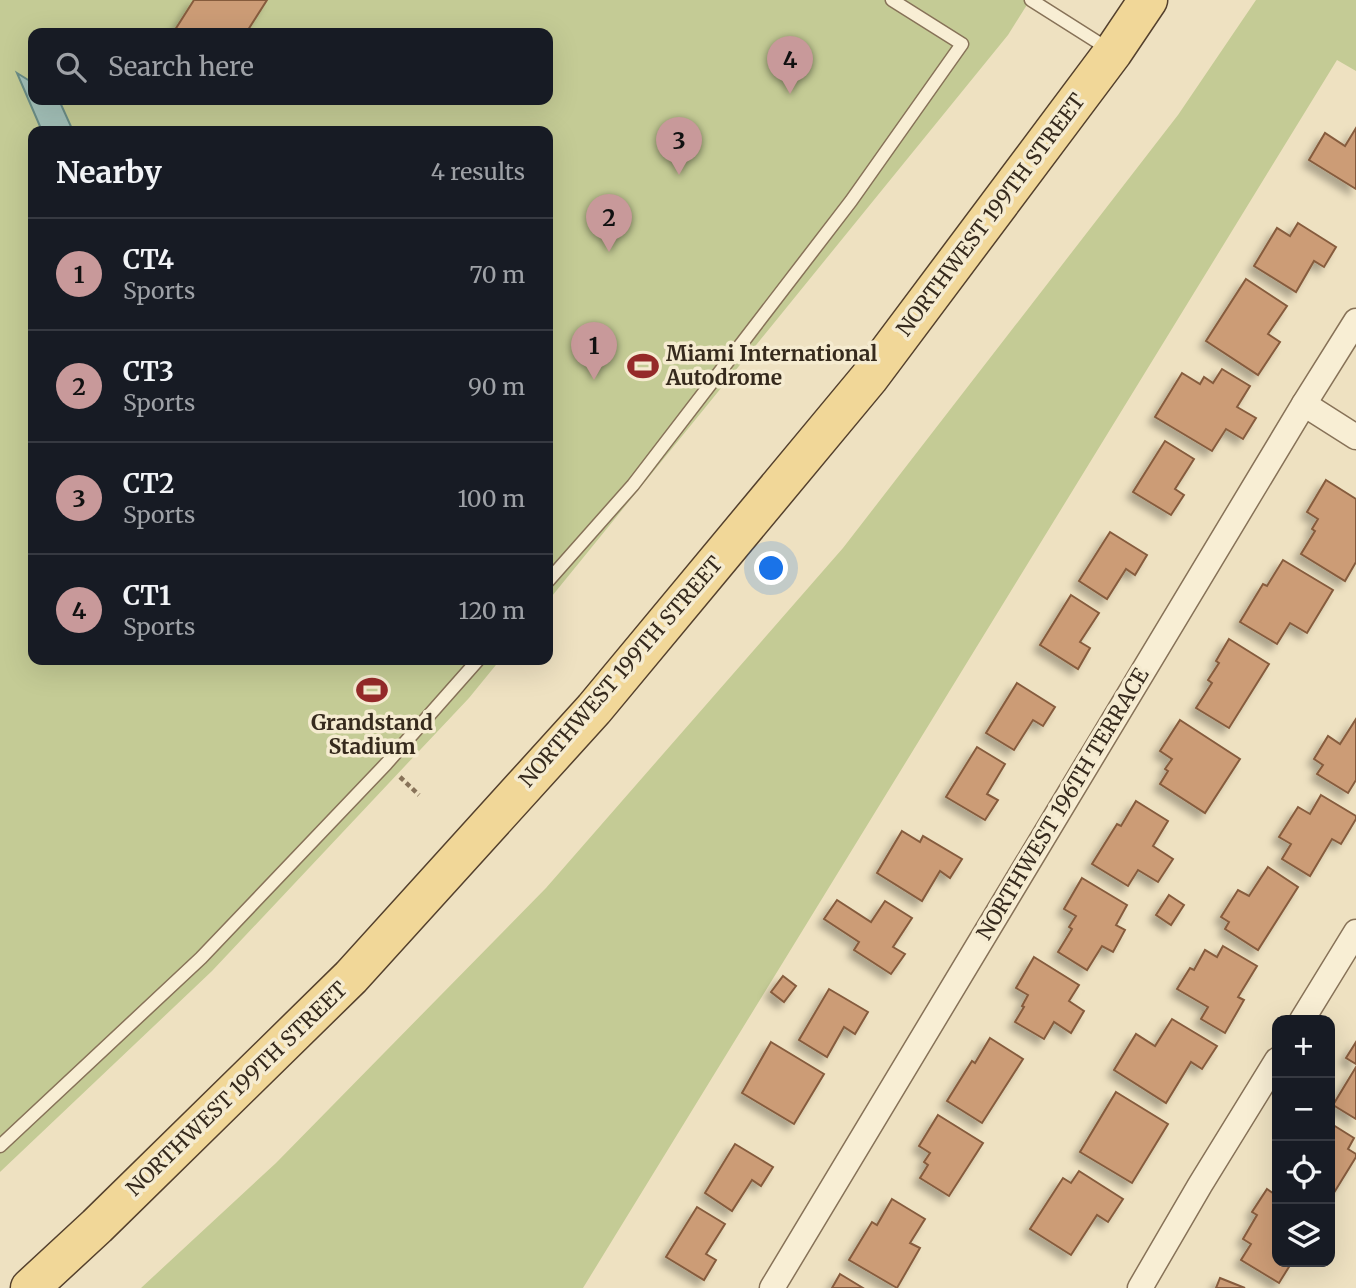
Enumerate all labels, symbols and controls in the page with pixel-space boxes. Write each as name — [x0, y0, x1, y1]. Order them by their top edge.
search box — [28, 28, 553, 105]
pin: 4 — [767, 36, 813, 94]
icon: search — [52, 48, 90, 86]
text: Search here — [108, 50, 254, 83]
street label: NORTHWEST 199TH STREET — [890, 88, 1091, 341]
pin: 3 — [656, 117, 702, 175]
text: Nearby — [56, 153, 162, 191]
text: 4 results — [431, 157, 525, 186]
pin: 2 — [586, 194, 632, 252]
text: CT4 — [123, 243, 174, 276]
text: 1 — [74, 260, 84, 289]
text: 70 m — [469, 260, 525, 289]
text: Sports — [123, 276, 195, 305]
pin: 1 — [571, 322, 617, 380]
place label: Miami International Autodrome — [665, 340, 877, 391]
sports icon: Miami International Autodrome — [626, 349, 660, 383]
text: CT3 — [123, 355, 174, 388]
text: 2 — [72, 372, 86, 401]
text: 90 m — [468, 372, 525, 401]
text: Sports — [123, 388, 195, 417]
text: CT2 — [123, 467, 174, 500]
text: 3 — [72, 484, 86, 513]
text: 100 m — [457, 484, 525, 513]
text: Sports — [123, 500, 195, 529]
street label: NORTHWEST 199TH STREET — [513, 551, 728, 793]
your location — [754, 551, 788, 585]
text: CT1 — [123, 579, 171, 612]
text: 4 — [72, 596, 86, 625]
text: 120 m — [459, 596, 525, 625]
text: Sports — [123, 612, 195, 641]
street label: NORTHWEST 196TH TERRACE — [971, 662, 1155, 945]
sports icon: Grandstand Stadium — [355, 673, 389, 707]
place label: Grandstand Stadium — [311, 709, 433, 760]
street label: NORTHWEST 199TH STREET — [121, 976, 353, 1201]
map controls — [1272, 1015, 1335, 1267]
button: + — [1272, 1015, 1335, 1078]
button: − — [1272, 1078, 1335, 1141]
button: locate — [1272, 1141, 1335, 1204]
button: layers — [1272, 1204, 1335, 1267]

